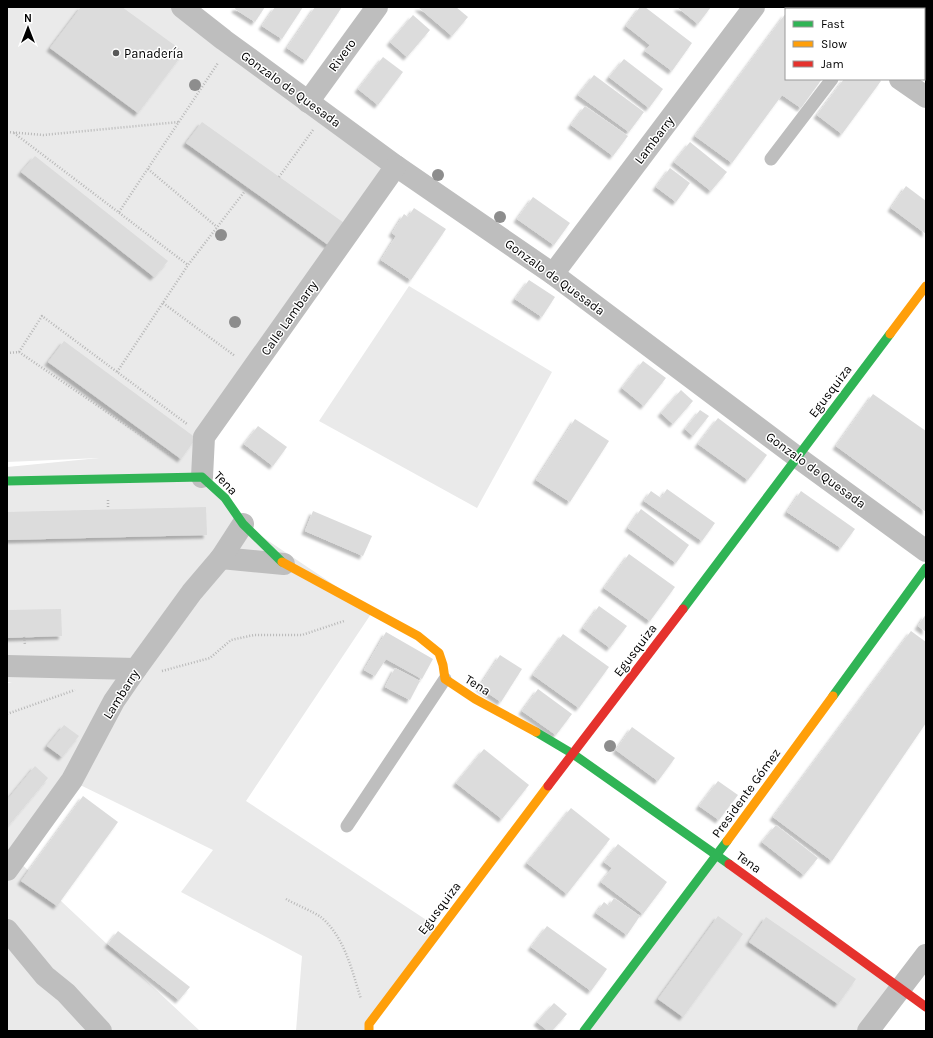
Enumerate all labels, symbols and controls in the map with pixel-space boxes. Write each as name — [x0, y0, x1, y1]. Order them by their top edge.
north arrow — [8, 8, 48, 48]
legend — [785, 8, 925, 80]
text: N — [24, 12, 32, 25]
text: Fast — [821, 17, 845, 31]
street label: Rivero — [325, 36, 359, 74]
text: Slow — [821, 37, 847, 51]
place label: Panadería — [124, 46, 183, 61]
marker: Panadería — [111, 48, 121, 58]
street label: Gonzalo de Quesada — [238, 48, 344, 130]
text: Jam — [821, 57, 844, 71]
street label: Lambarry — [631, 113, 677, 167]
street label: Gonzalo de Quesada — [502, 236, 608, 318]
street label: Calle Lambarry — [258, 278, 320, 358]
street label: Egusquiza — [805, 362, 855, 421]
street label: Gonzalo de Quesada — [763, 429, 869, 511]
street label: Tena — [211, 468, 241, 498]
street label: Egusquiza — [610, 621, 660, 680]
street label: Lambarry — [100, 666, 142, 722]
street label: Tena — [462, 671, 494, 699]
street label: Presidente Gómez — [709, 745, 783, 841]
street label: Tena — [734, 848, 764, 876]
street label: Egusquiza — [414, 879, 464, 938]

